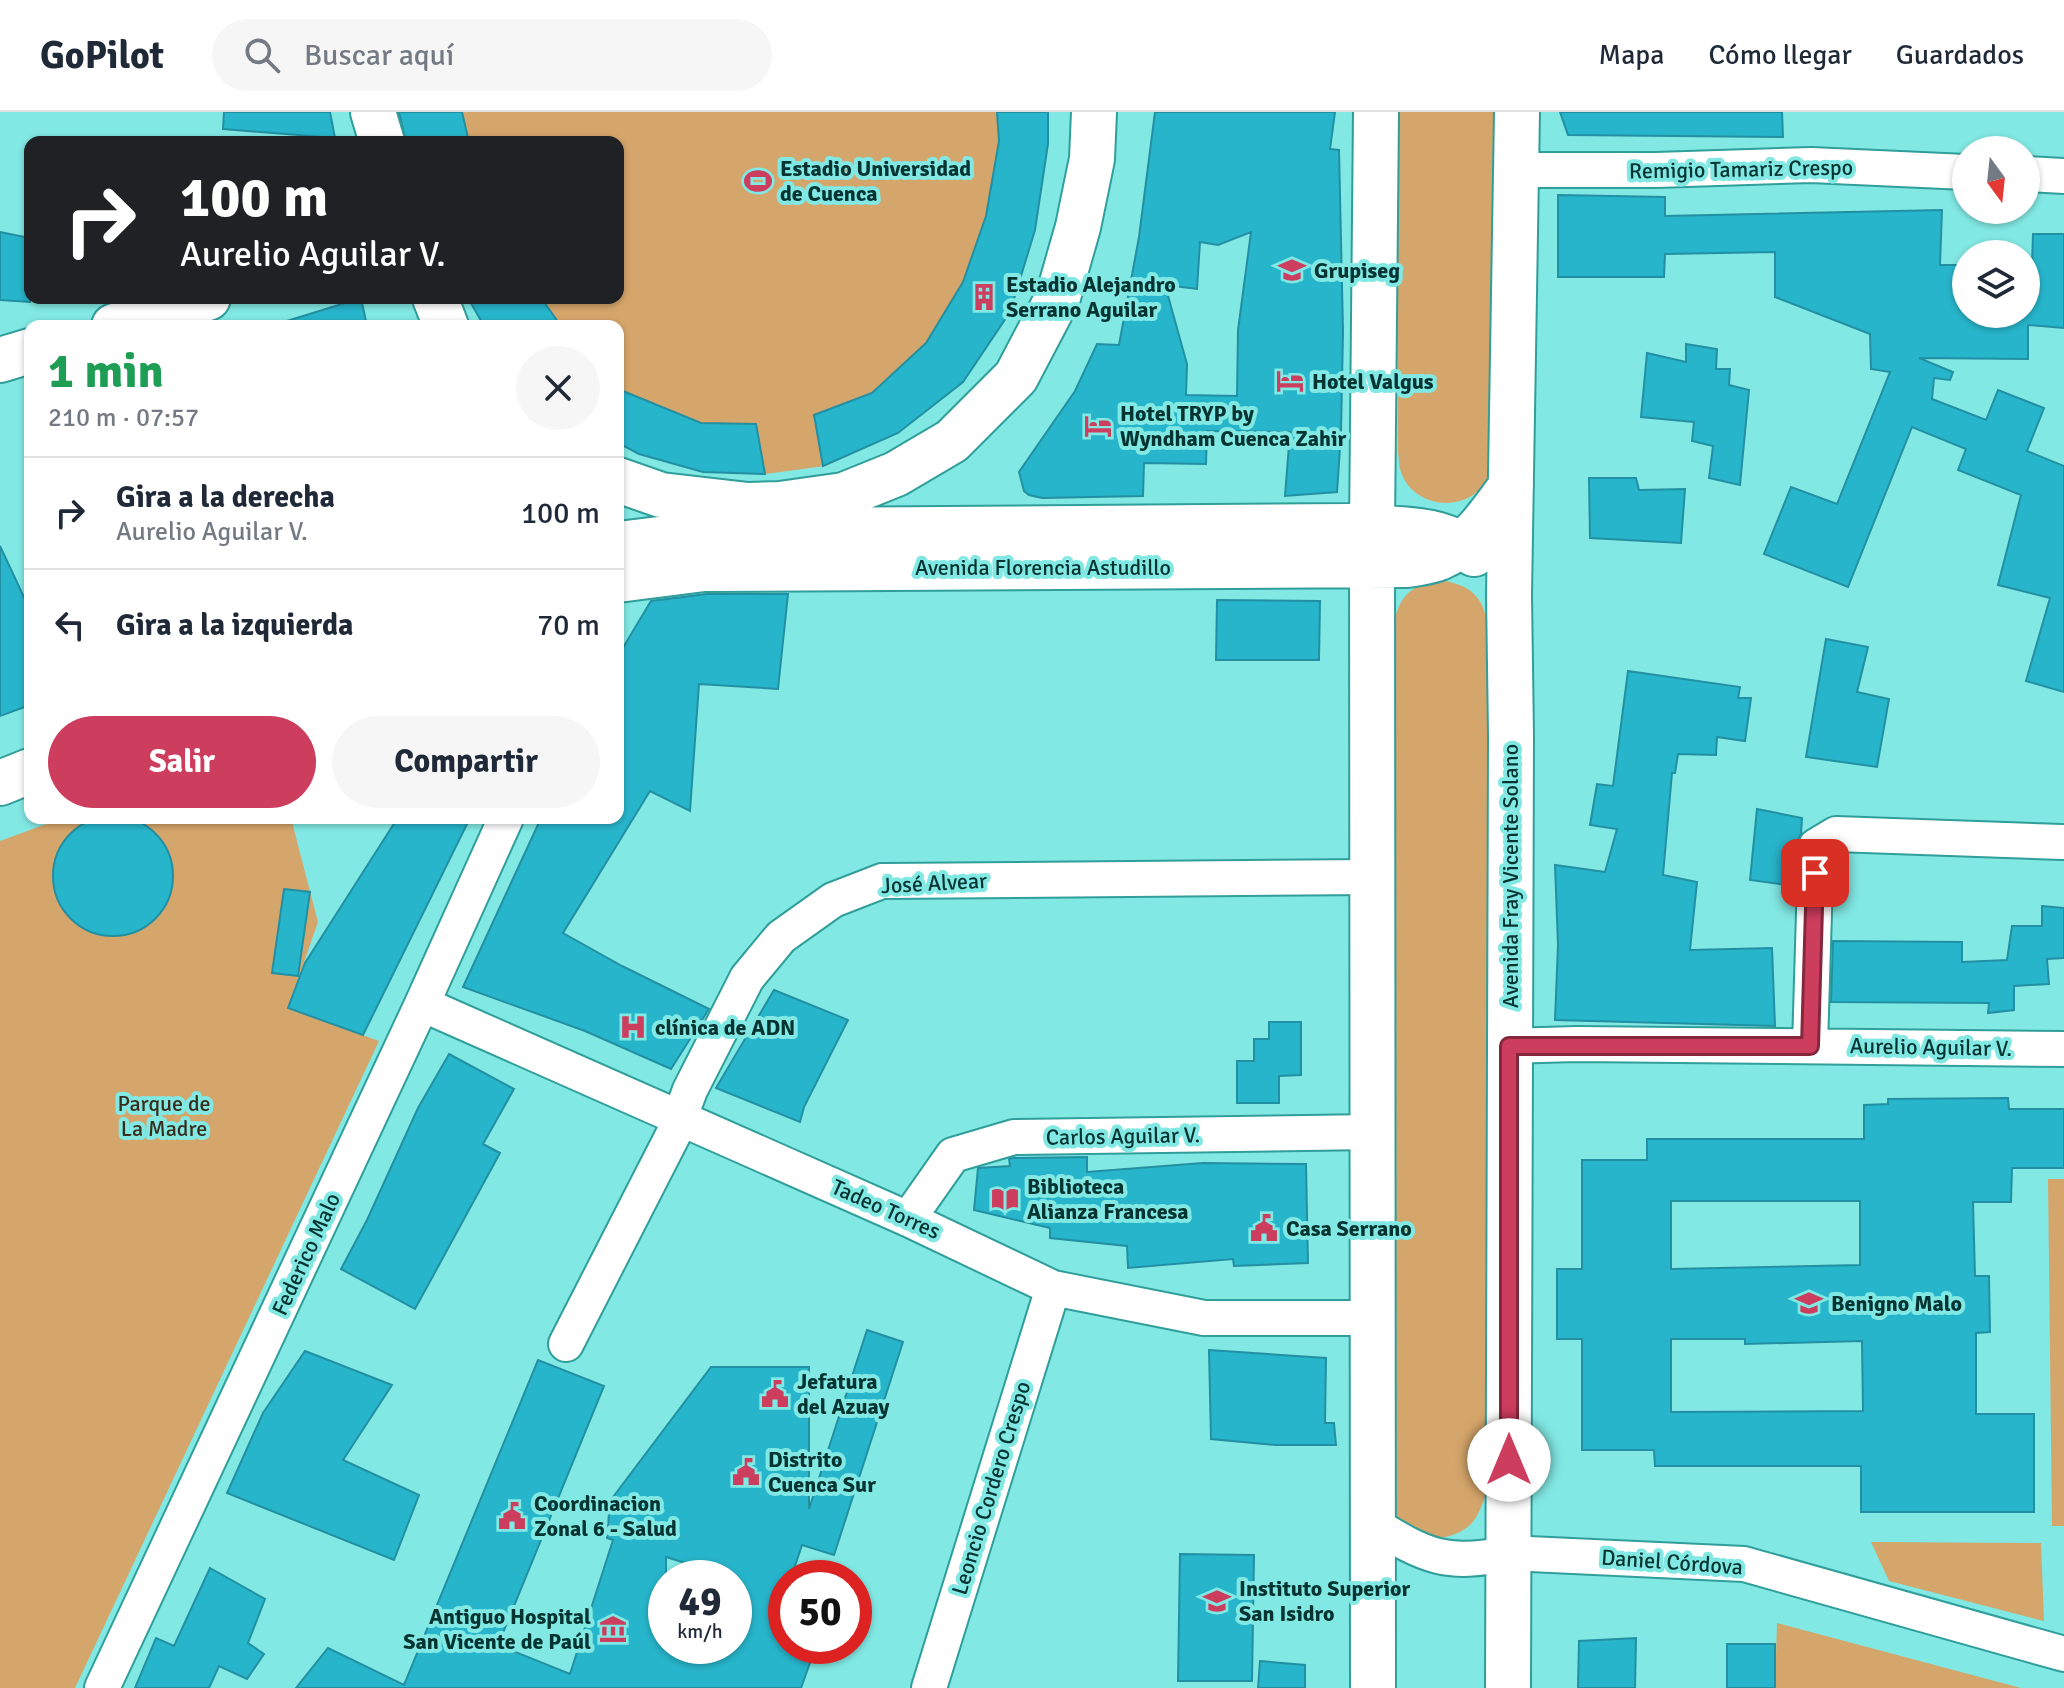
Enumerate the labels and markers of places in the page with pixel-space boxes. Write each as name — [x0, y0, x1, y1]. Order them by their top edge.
place label: Estadio Universidad de Cuenca — [780, 155, 971, 207]
sports icon: Estadio Universidad de Cuenca — [743, 166, 773, 196]
school or university icon: Grupiseg — [1277, 255, 1307, 285]
place label: Grupiseg — [1314, 257, 1400, 284]
place label: Estadio Alejandro Serrano Aguilar — [1006, 271, 1176, 323]
building icon: Estadio Alejandro Serrano Aguilar — [969, 282, 999, 312]
hotel icon: Hotel Valgus — [1275, 366, 1305, 396]
place label: Hotel Valgus — [1312, 368, 1434, 395]
place label: Hotel TRYP by Wyndham Cuenca Zahir — [1120, 400, 1347, 452]
hotel icon: Hotel TRYP by Wyndham Cuenca Zahir — [1083, 411, 1113, 441]
pin — [1781, 839, 1849, 907]
hospital icon: clínica de ADN — [618, 1012, 648, 1042]
place label: clínica de ADN — [655, 1014, 795, 1041]
place label: Biblioteca Alianza Francesa — [1027, 1173, 1189, 1225]
library icon: Biblioteca Alianza Francesa — [990, 1184, 1020, 1214]
public building icon: Casa Serrano — [1249, 1213, 1279, 1243]
place label: Casa Serrano — [1286, 1215, 1412, 1242]
school or university icon: Benigno Malo — [1794, 1288, 1824, 1318]
place label: Benigno Malo — [1831, 1290, 1962, 1317]
place label: Jefatura del Azuay — [797, 1368, 890, 1420]
public building icon: Jefatura del Azuay — [760, 1379, 790, 1409]
place label: Distrito Cuenca Sur — [768, 1446, 876, 1498]
public building icon: Distrito Cuenca Sur — [731, 1457, 761, 1487]
place label: Coordinacion Zonal 6 - Salud — [534, 1490, 677, 1542]
public building icon: Coordinacion Zonal 6 - Salud — [497, 1501, 527, 1531]
place label: Instituto Superior San Isidro — [1239, 1575, 1410, 1627]
school or university icon: Instituto Superior San Isidro — [1202, 1586, 1232, 1616]
place label: Antiguo Hospital San Vicente de Paúl — [403, 1603, 591, 1655]
museum icon: Antiguo Hospital San Vicente de Paúl — [598, 1614, 628, 1644]

